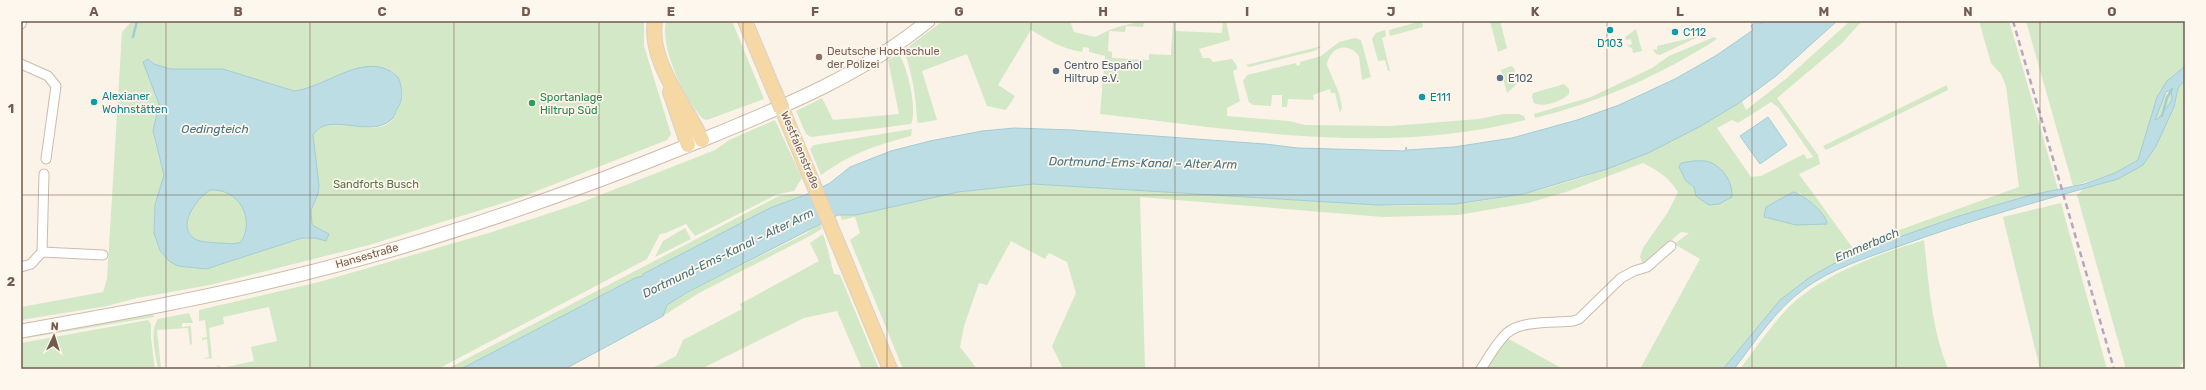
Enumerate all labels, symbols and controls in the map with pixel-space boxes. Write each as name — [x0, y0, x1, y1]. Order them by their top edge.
text: A — [89, 4, 99, 19]
text: B — [233, 4, 243, 19]
text: C — [377, 4, 387, 19]
text: D — [521, 4, 531, 19]
text: E — [667, 4, 675, 19]
text: F — [811, 4, 819, 19]
text: G — [954, 4, 964, 19]
text: H — [1098, 4, 1108, 19]
text: I — [1245, 4, 1249, 19]
text: J — [1387, 4, 1395, 19]
text: K — [1531, 4, 1540, 19]
text: L — [1676, 4, 1684, 19]
text: M — [1819, 4, 1829, 19]
text: N — [1963, 4, 1973, 19]
text: O — [2107, 4, 2117, 19]
marker: D103 — [1605, 25, 1615, 35]
place label: C112 — [1683, 26, 1706, 39]
marker: C112 — [1670, 27, 1680, 37]
place label: D103 — [1597, 37, 1623, 50]
place label: Deutsche Hochschule der Polizei — [827, 45, 940, 71]
marker: Deutsche Hochschule der Polizei — [814, 52, 824, 62]
place label: Centro Español Hiltrup e.V. — [1064, 59, 1142, 85]
marker: Centro Español Hiltrup e.V. — [1051, 66, 1061, 76]
place label: E102 — [1508, 72, 1533, 85]
marker: E102 — [1495, 73, 1505, 83]
place label: Alexianer Wohnstätten — [102, 90, 168, 116]
place label: Sportanlage Hiltrup Süd — [540, 91, 602, 117]
place label: E111 — [1430, 91, 1451, 104]
marker: E111 — [1417, 92, 1427, 102]
marker: Alexianer Wohnstätten — [89, 97, 99, 107]
marker: Sportanlage Hiltrup Süd — [527, 98, 537, 108]
text: 1 — [8, 101, 14, 116]
street label: Westfalenstraße — [778, 109, 822, 191]
water label: Oedingteich — [181, 122, 249, 136]
water label: Dortmund-Ems-Kanal – Alter Arm — [1049, 154, 1238, 172]
park label: Sandforts Busch — [333, 178, 419, 191]
water label: Dortmund-Ems-Kanal – Alter Arm — [640, 205, 816, 301]
water label: Emmerbach — [1833, 225, 1901, 265]
street label: Hansestraße — [334, 241, 400, 271]
text: 2 — [7, 274, 15, 289]
north arrow — [34, 316, 74, 356]
text: N — [50, 320, 59, 333]

